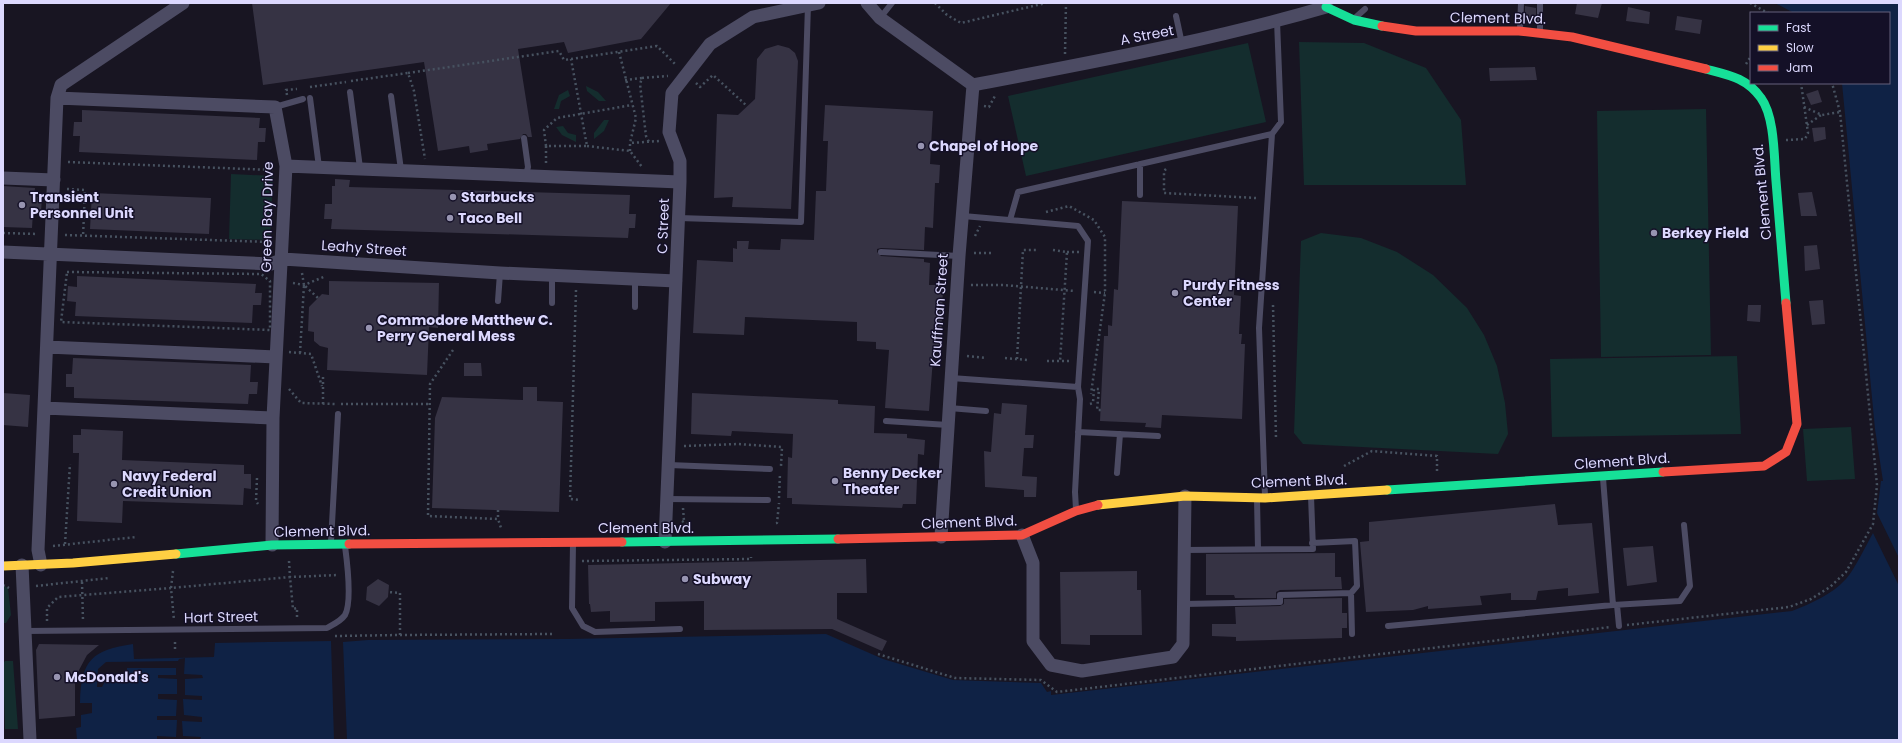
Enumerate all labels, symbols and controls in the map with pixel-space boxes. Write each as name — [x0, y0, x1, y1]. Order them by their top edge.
street label: Clement Blvd. — [1450, 7, 1546, 29]
legend — [1750, 12, 1890, 84]
text: Fast — [1786, 19, 1811, 36]
street label: A Street — [1119, 20, 1175, 50]
text: Slow — [1786, 39, 1814, 56]
text: Jam — [1786, 59, 1813, 76]
place label: Chapel of Hope — [929, 136, 1038, 156]
marker: Chapel of Hope — [916, 141, 926, 151]
street label: Clement Blvd. — [1748, 143, 1776, 241]
street label: Green Bay Drive — [256, 161, 278, 273]
place label: Transient Personnel Unit — [30, 187, 134, 223]
place label: Starbucks — [461, 187, 535, 207]
marker: Starbucks — [448, 192, 458, 202]
street label: C Street — [652, 198, 674, 254]
marker: Transient Personnel Unit — [17, 200, 27, 210]
place label: Taco Bell — [458, 208, 522, 228]
marker: Taco Bell — [445, 213, 455, 223]
place label: Berkey Field — [1662, 223, 1749, 243]
marker: Berkey Field — [1649, 228, 1659, 238]
street label: Leahy Street — [321, 235, 407, 261]
street label: Kauffman Street — [925, 253, 953, 367]
place label: Purdy Fitness Center — [1183, 275, 1280, 311]
marker: Purdy Fitness Center — [1170, 288, 1180, 298]
place label: Commodore Matthew C. Perry General Mess — [377, 310, 553, 346]
marker: Commodore Matthew C. Perry General Mess — [364, 323, 374, 333]
street label: Clement Blvd. — [1573, 448, 1671, 474]
place label: Benny Decker Theater — [843, 463, 942, 499]
place label: Navy Federal Credit Union — [122, 466, 217, 502]
street label: Clement Blvd. — [1251, 469, 1347, 493]
marker: Benny Decker Theater — [830, 476, 840, 486]
marker: Navy Federal Credit Union — [109, 479, 119, 489]
street label: Clement Blvd. — [921, 510, 1017, 534]
street label: Clement Blvd. — [598, 518, 694, 538]
street label: Clement Blvd. — [274, 520, 370, 542]
place label: Subway — [693, 569, 751, 589]
marker: Subway — [680, 574, 690, 584]
street label: Hart Street — [184, 606, 258, 628]
place label: McDonald's — [65, 667, 149, 687]
marker: McDonald's — [52, 672, 62, 682]

